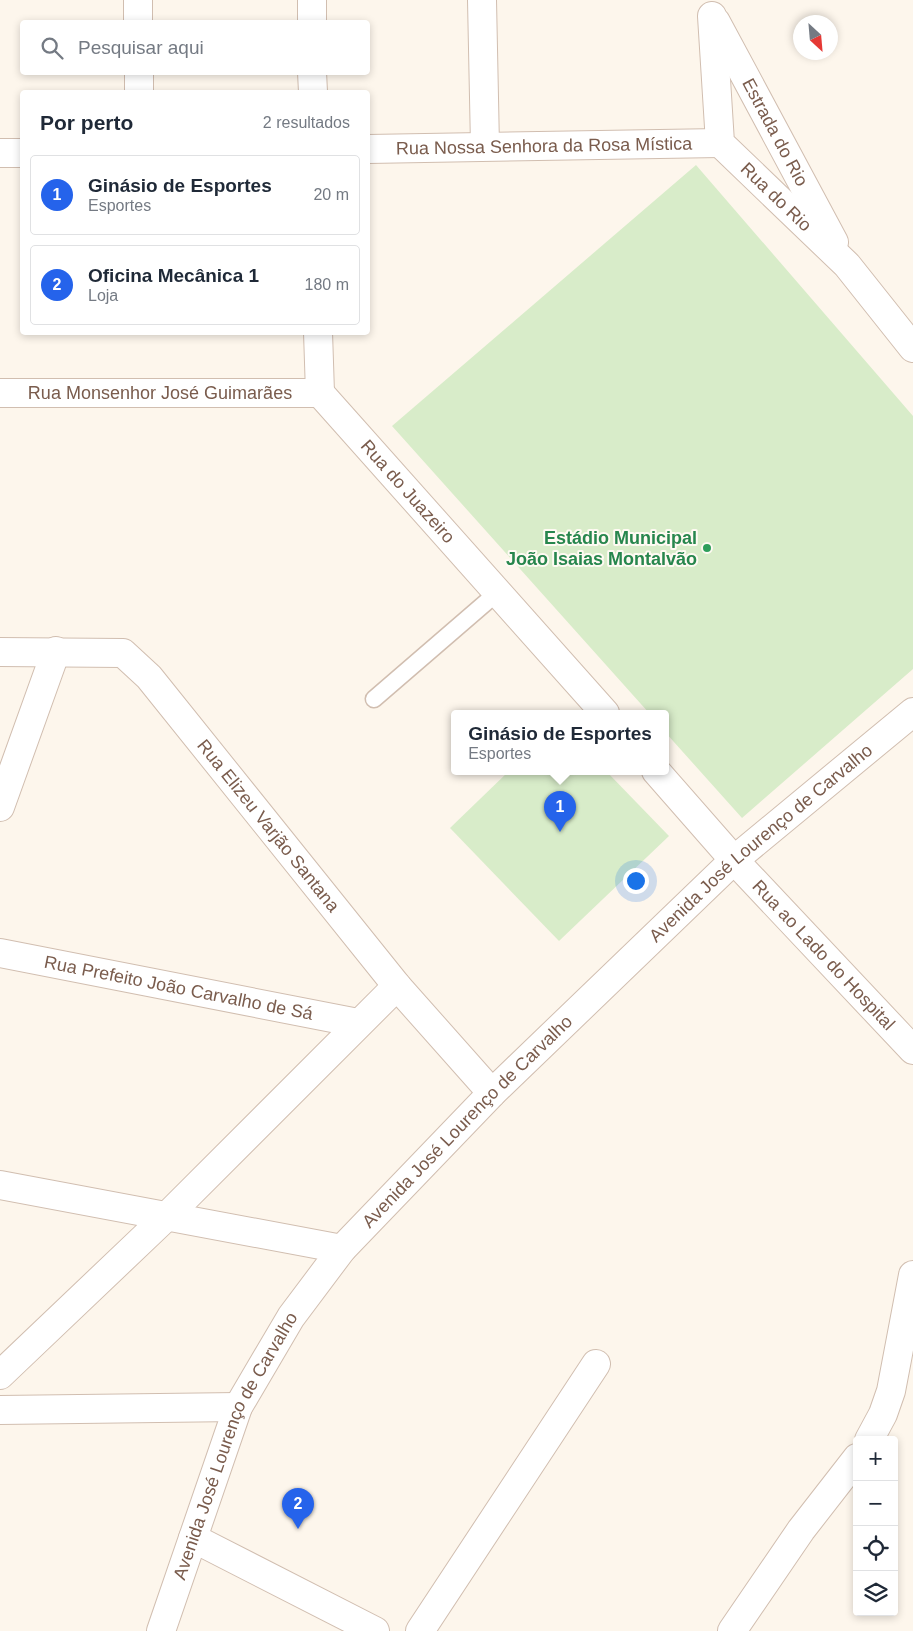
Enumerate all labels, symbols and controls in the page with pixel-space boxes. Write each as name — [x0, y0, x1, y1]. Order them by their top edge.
north arrow — [793, 15, 838, 60]
search box — [20, 20, 370, 75]
icon: search — [38, 34, 66, 62]
text: Pesquisar aqui — [78, 37, 204, 58]
street label: Estrada do Rio — [738, 75, 812, 189]
text: Por perto — [40, 111, 133, 134]
text: 2 resultados — [263, 114, 350, 131]
street label: Rua Nossa Senhora da Rosa Mística — [396, 133, 693, 159]
street label: Rua do Rio — [737, 158, 815, 235]
text: Ginásio de Esportes — [88, 175, 272, 196]
text: 1 — [53, 186, 61, 203]
text: 20 m — [313, 186, 349, 203]
text: Esportes — [88, 197, 151, 214]
text: Oficina Mecânica 1 — [88, 265, 259, 286]
text: 2 — [53, 276, 61, 293]
text: 180 m — [305, 276, 349, 293]
text: Loja — [88, 287, 118, 304]
street label: Rua Monsenhor José Guimarães — [28, 383, 292, 403]
street label: Rua do Juazeiro — [357, 436, 459, 547]
place label: Estádio Municipal João Isaias Montalvão — [506, 528, 697, 569]
marker: Estádio Municipal João Isaias Montalvão — [701, 542, 713, 554]
popup — [451, 710, 669, 775]
text: Ginásio de Esportes — [468, 723, 652, 744]
street label: Rua Elizeu Varjão Santana — [193, 736, 344, 917]
street label: Avenida José Lourenço de Carvalho — [645, 740, 876, 946]
text: Esportes — [468, 745, 531, 762]
pin: 1 — [544, 791, 576, 832]
your location — [623, 868, 649, 894]
street label: Rua ao Lado do Hospital — [748, 876, 899, 1034]
street label: Rua Prefeito João Carvalho de Sá — [43, 952, 316, 1024]
street label: Avenida José Lourenço de Carvalho — [358, 1011, 576, 1232]
street label: Avenida José Lourenço de Carvalho — [169, 1309, 301, 1582]
map controls — [853, 1436, 898, 1616]
button: + — [853, 1436, 898, 1481]
button: − — [853, 1481, 898, 1526]
pin: 2 — [282, 1488, 314, 1529]
button: locate — [853, 1526, 898, 1571]
button: layers — [853, 1571, 898, 1616]

